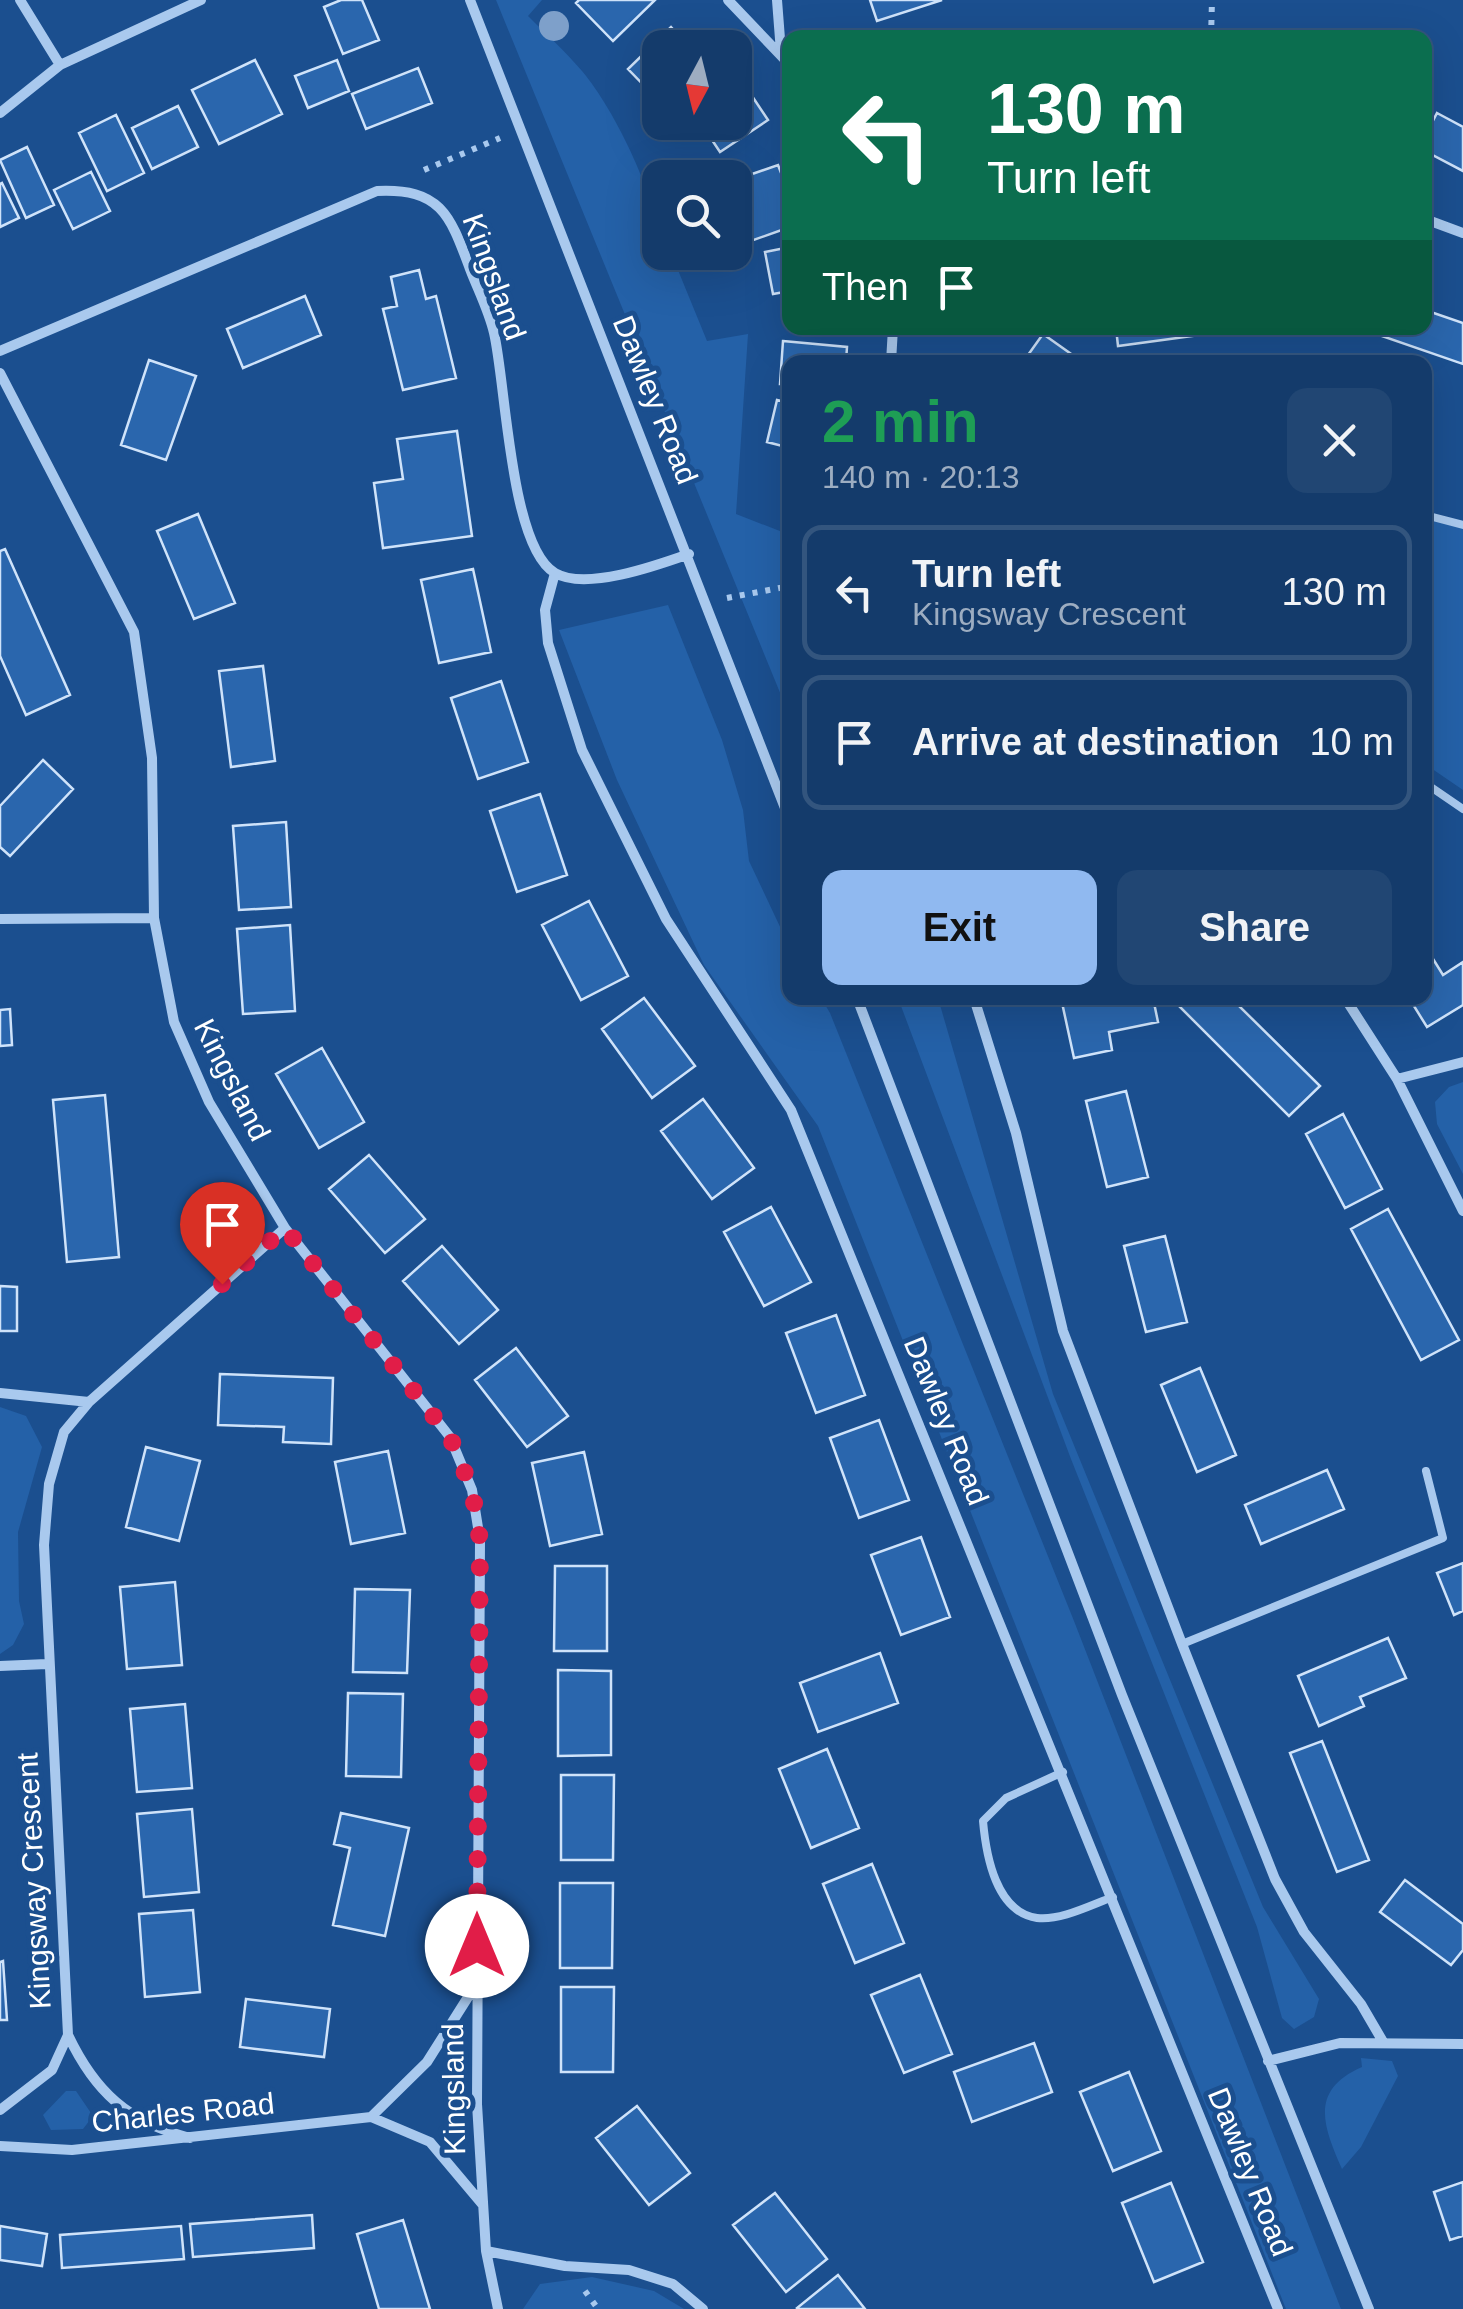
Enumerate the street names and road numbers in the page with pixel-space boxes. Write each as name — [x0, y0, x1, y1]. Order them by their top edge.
street label: Kingsland — [456, 209, 533, 344]
street label: Dawley Road — [607, 311, 704, 489]
street label: Kingsland — [188, 1014, 277, 1146]
street label: Dawley Road — [898, 1332, 995, 1510]
street label: Kingsway Crescent — [10, 1751, 57, 2010]
street label: Kingsland — [436, 2023, 471, 2155]
street label: Dawley Road — [1202, 2083, 1299, 2261]
street label: Charles Road — [90, 2087, 276, 2138]

